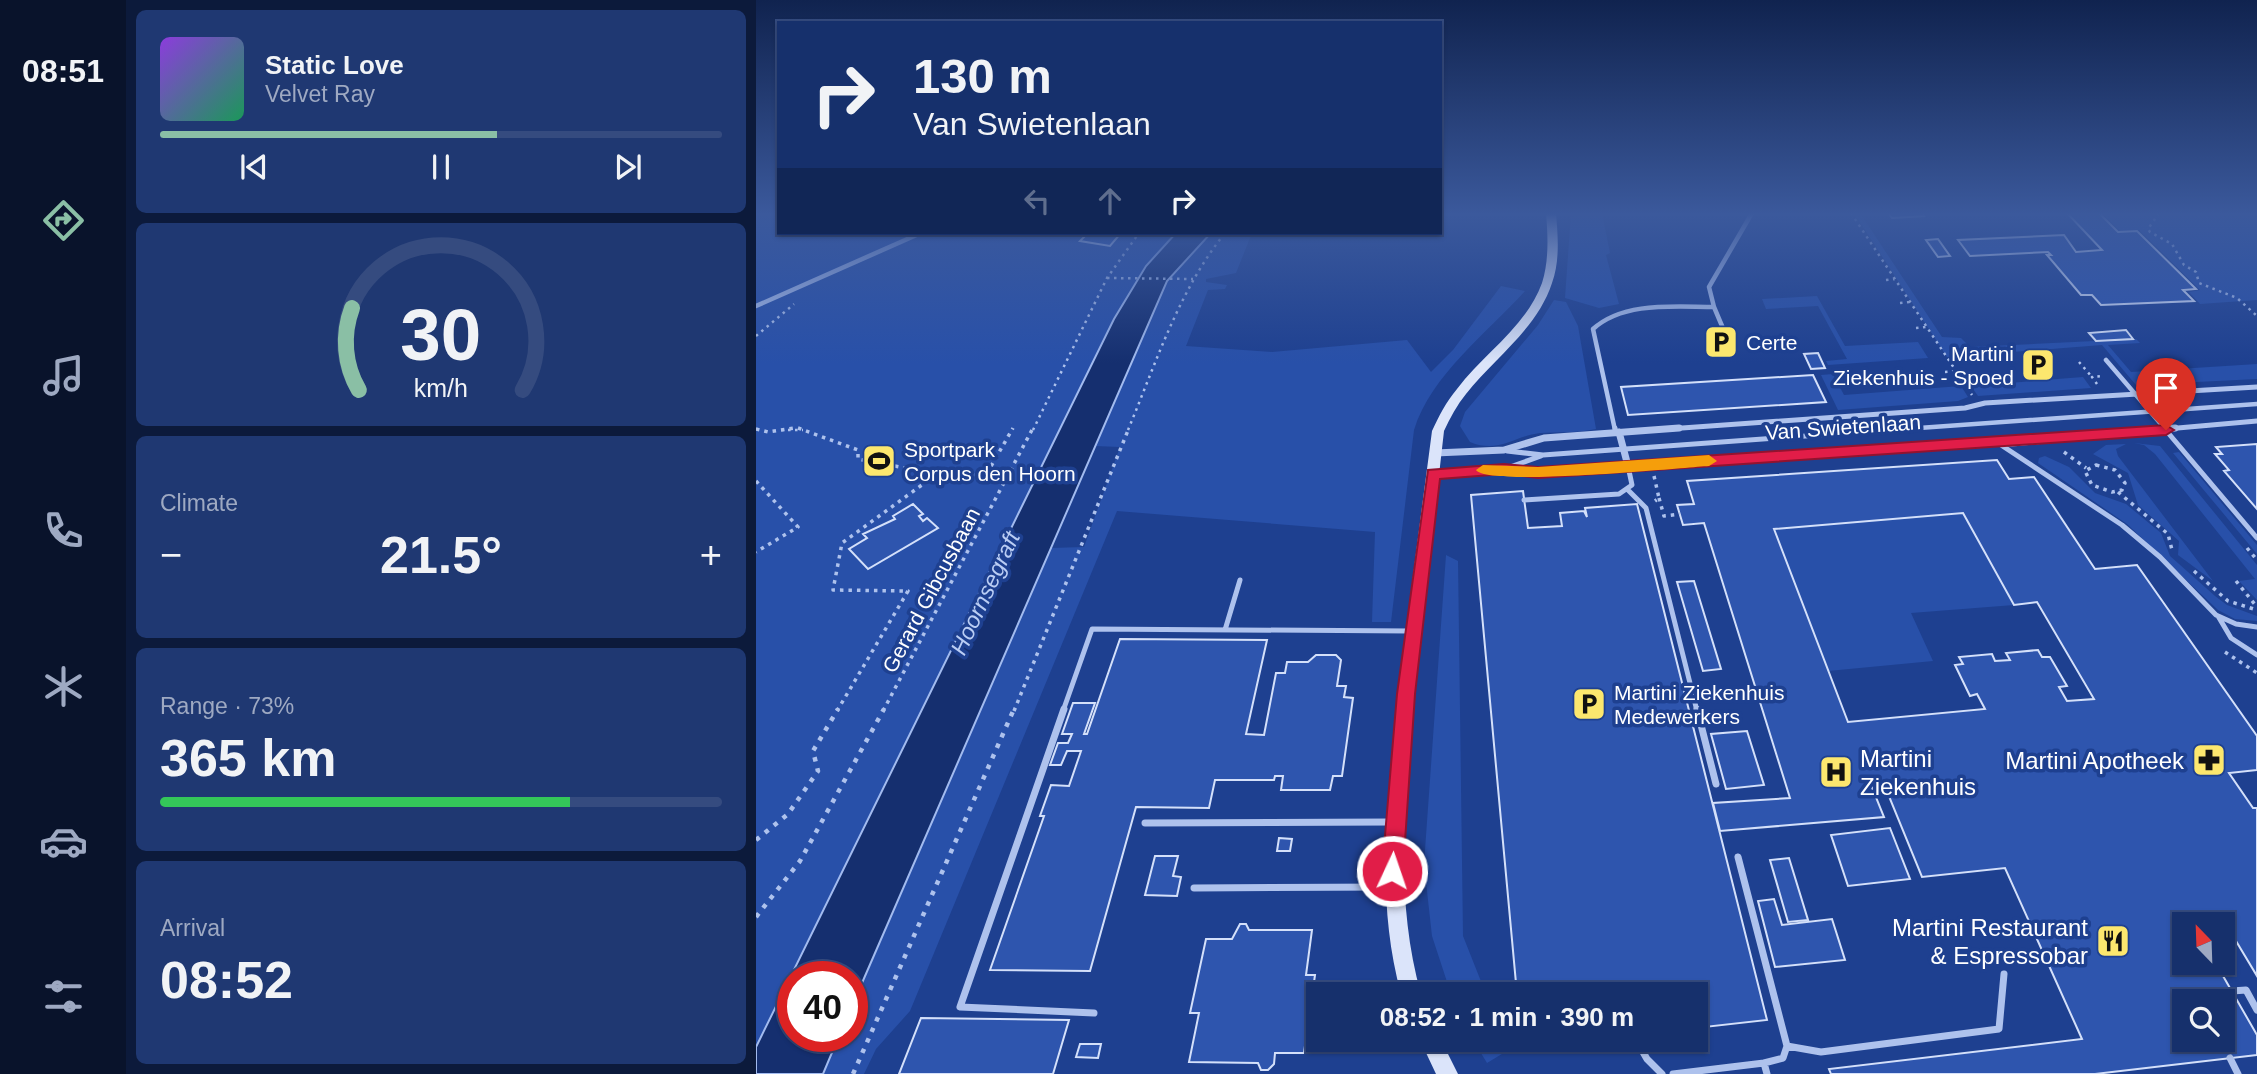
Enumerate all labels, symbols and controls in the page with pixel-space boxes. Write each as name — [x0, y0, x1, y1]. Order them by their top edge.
icon: right — [798, 49, 889, 140]
text: 130 m — [913, 49, 1052, 103]
text: Static Love — [265, 50, 404, 80]
text: 08:51 — [22, 53, 104, 89]
text: Velvet Ray — [265, 81, 375, 107]
text: Van Swietenlaan — [913, 106, 1151, 142]
icon: previous — [235, 148, 273, 186]
icon: pause — [422, 148, 460, 186]
icon: next — [609, 148, 647, 186]
icon: left — [1018, 182, 1056, 220]
icon: ahead — [1091, 182, 1129, 220]
icon: right — [1164, 182, 1202, 220]
icon: directions — [39, 196, 88, 245]
text: 30 — [401, 295, 481, 376]
parking icon: Certe — [1702, 323, 1740, 361]
place label: Certe — [1746, 331, 1797, 354]
place label: Martini Ziekenhuis - Spoed — [1833, 342, 2014, 389]
parking icon: Martini Ziekenhuis - Spoed — [2019, 346, 2057, 384]
icon: music — [39, 351, 88, 400]
pin — [2136, 358, 2196, 430]
icon: arrive — [2147, 369, 2185, 407]
text: km/h — [414, 374, 468, 402]
street label: Van Swietenlaan — [1764, 410, 1922, 444]
place label: Sportpark Corpus den Hoorn — [904, 438, 1076, 485]
sports icon: Sportpark Corpus den Hoorn — [860, 442, 898, 480]
text: Climate — [160, 490, 238, 516]
street label: Gerard Gibcusbaan — [878, 504, 984, 676]
icon: phone — [39, 506, 88, 555]
text: 21.5° — [380, 526, 502, 584]
water label: Hoornsegraft — [945, 526, 1026, 659]
text: − — [160, 534, 182, 576]
text: + — [700, 534, 722, 576]
icon: climate — [39, 662, 88, 711]
place label: Martini Ziekenhuis Medewerkers — [1614, 681, 1784, 728]
parking icon: Martini Ziekenhuis Medewerkers — [1570, 685, 1608, 723]
text: Range · 73% — [160, 693, 294, 719]
text: 365 km — [160, 729, 336, 787]
pharmacy icon: Martini Apotheek — [2190, 741, 2228, 779]
place label: Martini Ziekenhuis — [1860, 745, 1976, 800]
place label: Martini Apotheek — [2005, 747, 2185, 774]
hospital icon: Martini Ziekenhuis — [1817, 753, 1855, 791]
icon: car — [39, 817, 88, 866]
position arrow — [1355, 834, 1429, 908]
north arrow — [2172, 912, 2235, 975]
map controls — [2172, 912, 2235, 1052]
place label: Martini Restaurant & Espressobar — [1892, 914, 2088, 969]
text: Arrival — [160, 915, 225, 941]
restaurant icon: Martini Restaurant & Espressobar — [2094, 922, 2132, 960]
text: 08:52 — [160, 951, 293, 1009]
speed limit sign: 40 — [777, 961, 868, 1052]
icon: filters — [39, 972, 88, 1021]
button: search — [2172, 989, 2235, 1052]
text: 08:52 · 1 min · 390 m — [1380, 1002, 1634, 1032]

